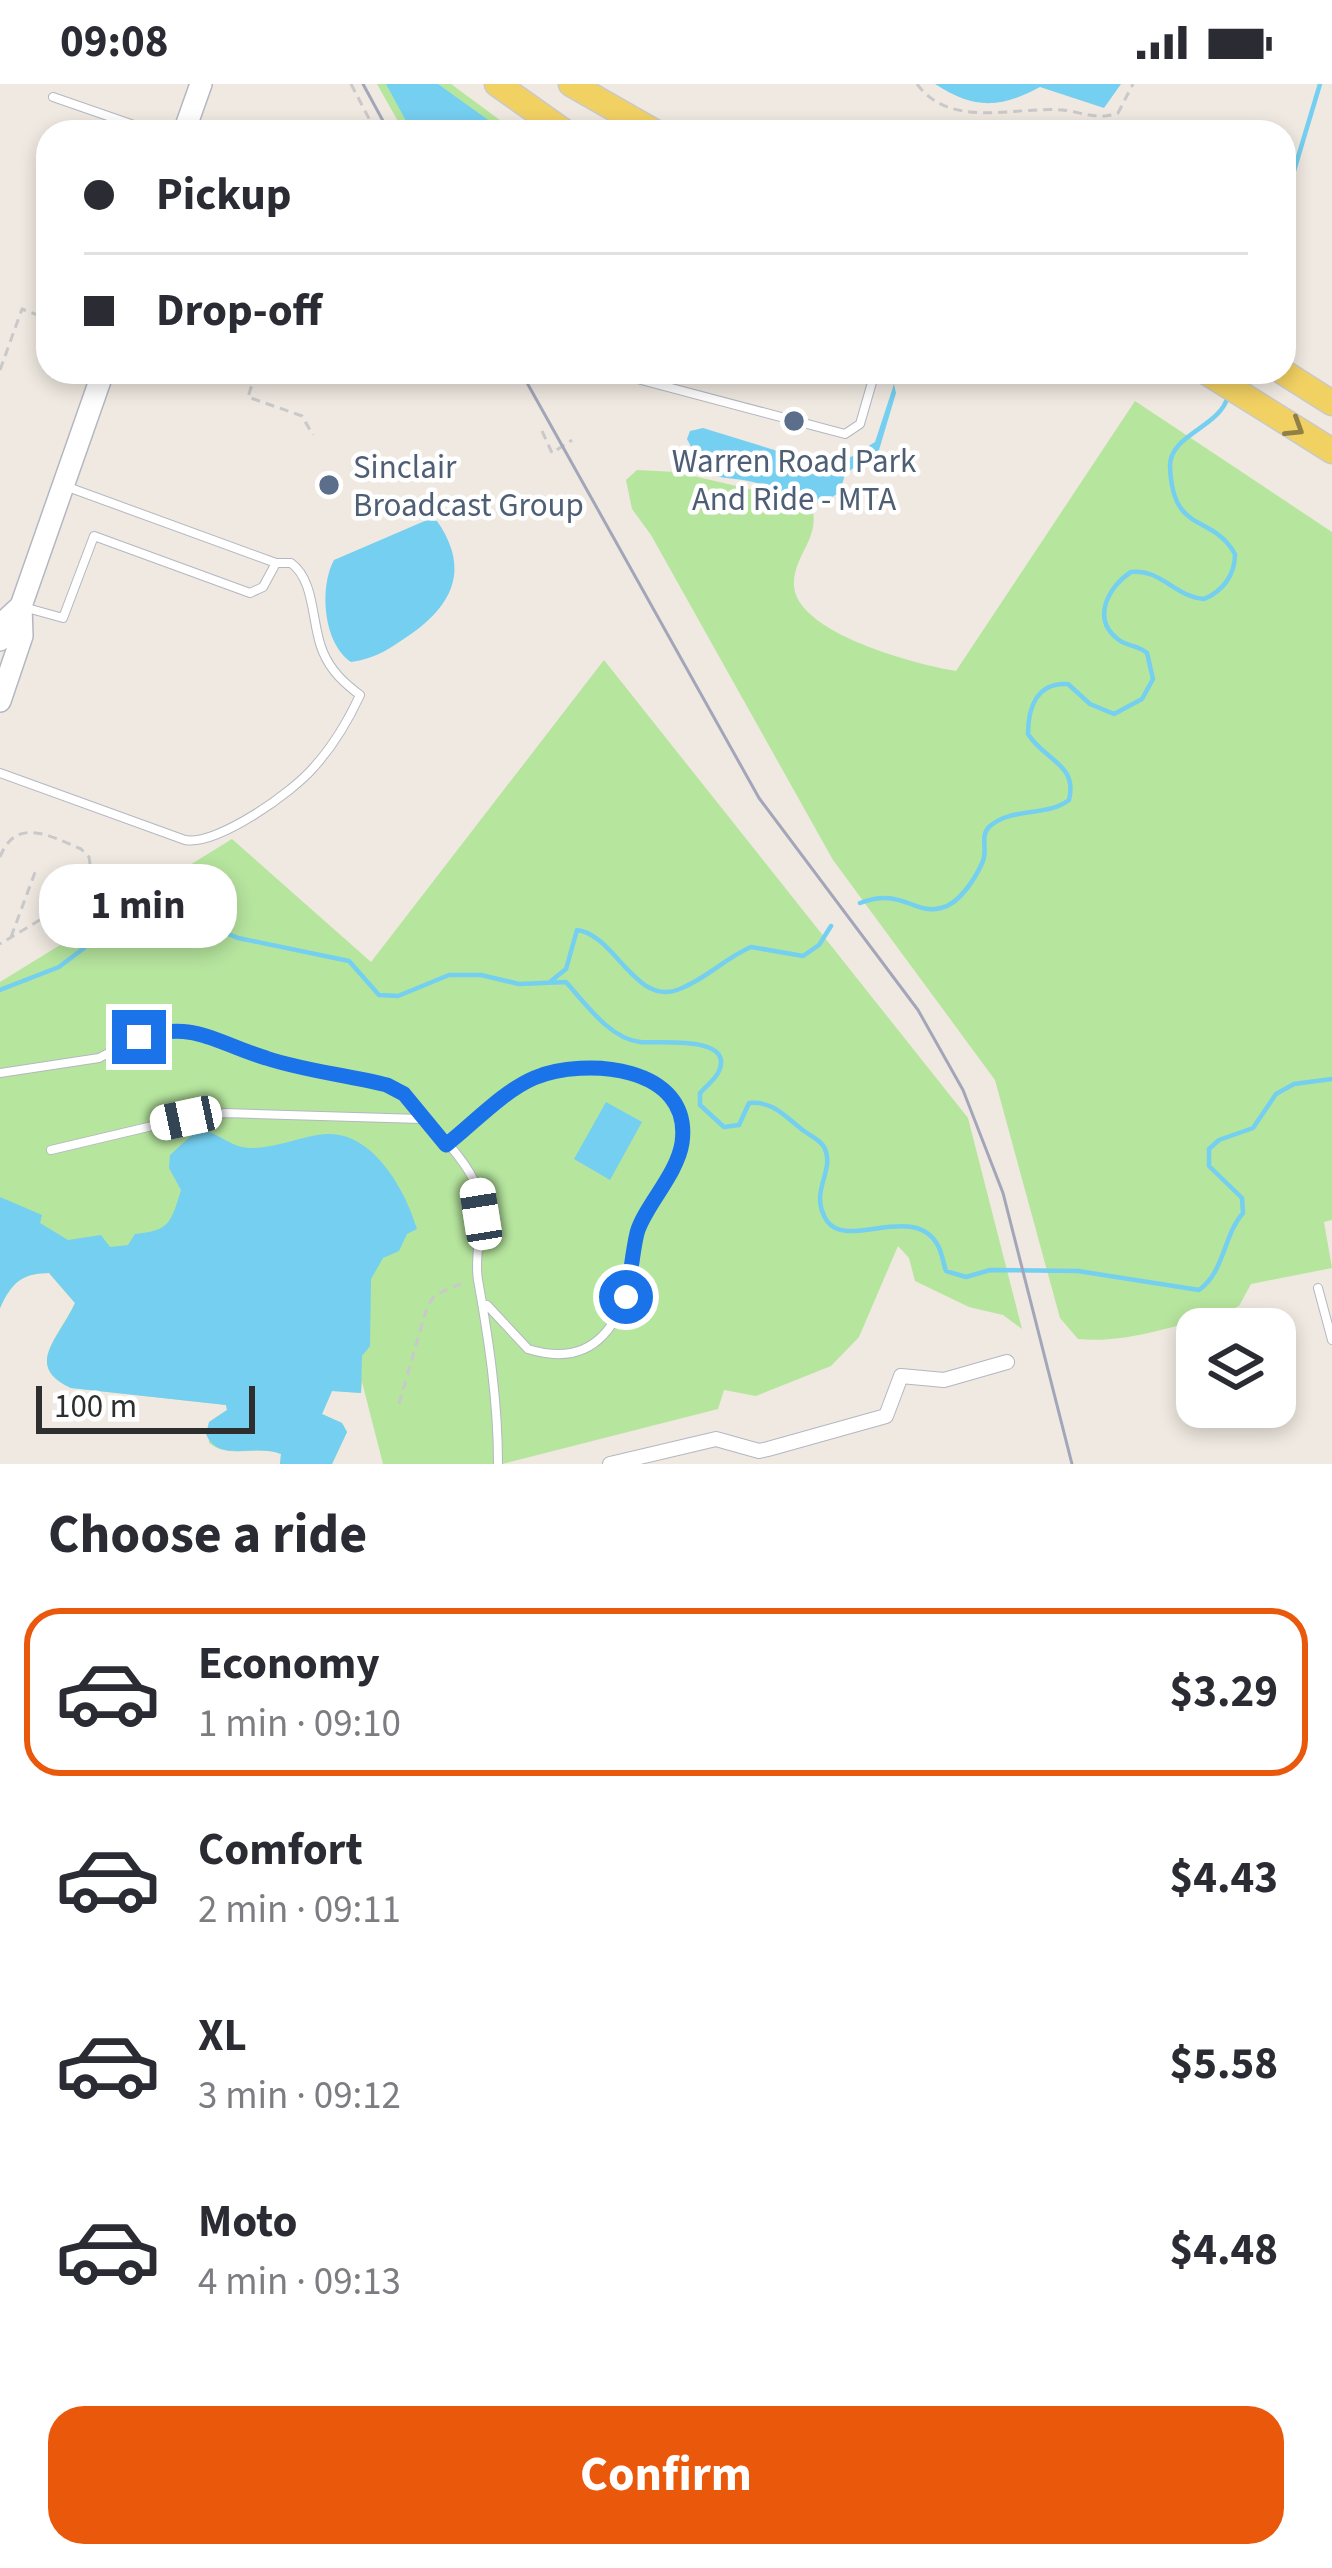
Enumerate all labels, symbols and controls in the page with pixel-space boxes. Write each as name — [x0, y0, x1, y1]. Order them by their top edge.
text: 09:08 — [60, 10, 169, 74]
text: Pickup — [156, 163, 292, 227]
text: Drop-off — [156, 279, 322, 343]
marker: Warren Road Park And Ride - MTA — [781, 408, 807, 434]
one-way arrow — [1282, 414, 1304, 436]
place label: Warren Road Park And Ride - MTA — [672, 438, 917, 523]
place label: Sinclair Broadcast Group — [353, 444, 584, 529]
marker: Sinclair Broadcast Group — [316, 472, 342, 498]
callout: 1 min — [40, 863, 238, 947]
text: 1 min — [91, 878, 185, 934]
route end — [112, 1010, 166, 1064]
car — [147, 1093, 225, 1143]
car — [458, 1176, 504, 1252]
route start — [599, 1270, 653, 1324]
map controls — [1176, 1308, 1296, 1428]
button: layers — [1176, 1308, 1296, 1428]
scale bar — [36, 1380, 255, 1433]
text: 100 m — [54, 1383, 137, 1430]
text: Choose a ride — [48, 1497, 367, 1574]
text: Economy — [198, 1632, 380, 1696]
icon: car — [54, 1638, 162, 1746]
text: $3.29 — [1169, 1660, 1278, 1724]
text: 1 min · 09:10 — [198, 1696, 401, 1752]
text: Comfort — [198, 1818, 363, 1882]
icon: car — [54, 1824, 162, 1932]
text: $4.43 — [1169, 1846, 1278, 1910]
text: 2 min · 09:11 — [198, 1882, 401, 1938]
text: XL — [198, 2004, 247, 2068]
icon: car — [54, 2010, 162, 2118]
text: $5.58 — [1169, 2032, 1278, 2096]
text: 3 min · 09:12 — [198, 2068, 401, 2124]
text: Moto — [198, 2190, 297, 2254]
icon: car — [54, 2196, 162, 2304]
text: $4.48 — [1169, 2218, 1278, 2282]
text: 4 min · 09:13 — [198, 2254, 401, 2310]
button: Confirm — [48, 2406, 1284, 2544]

